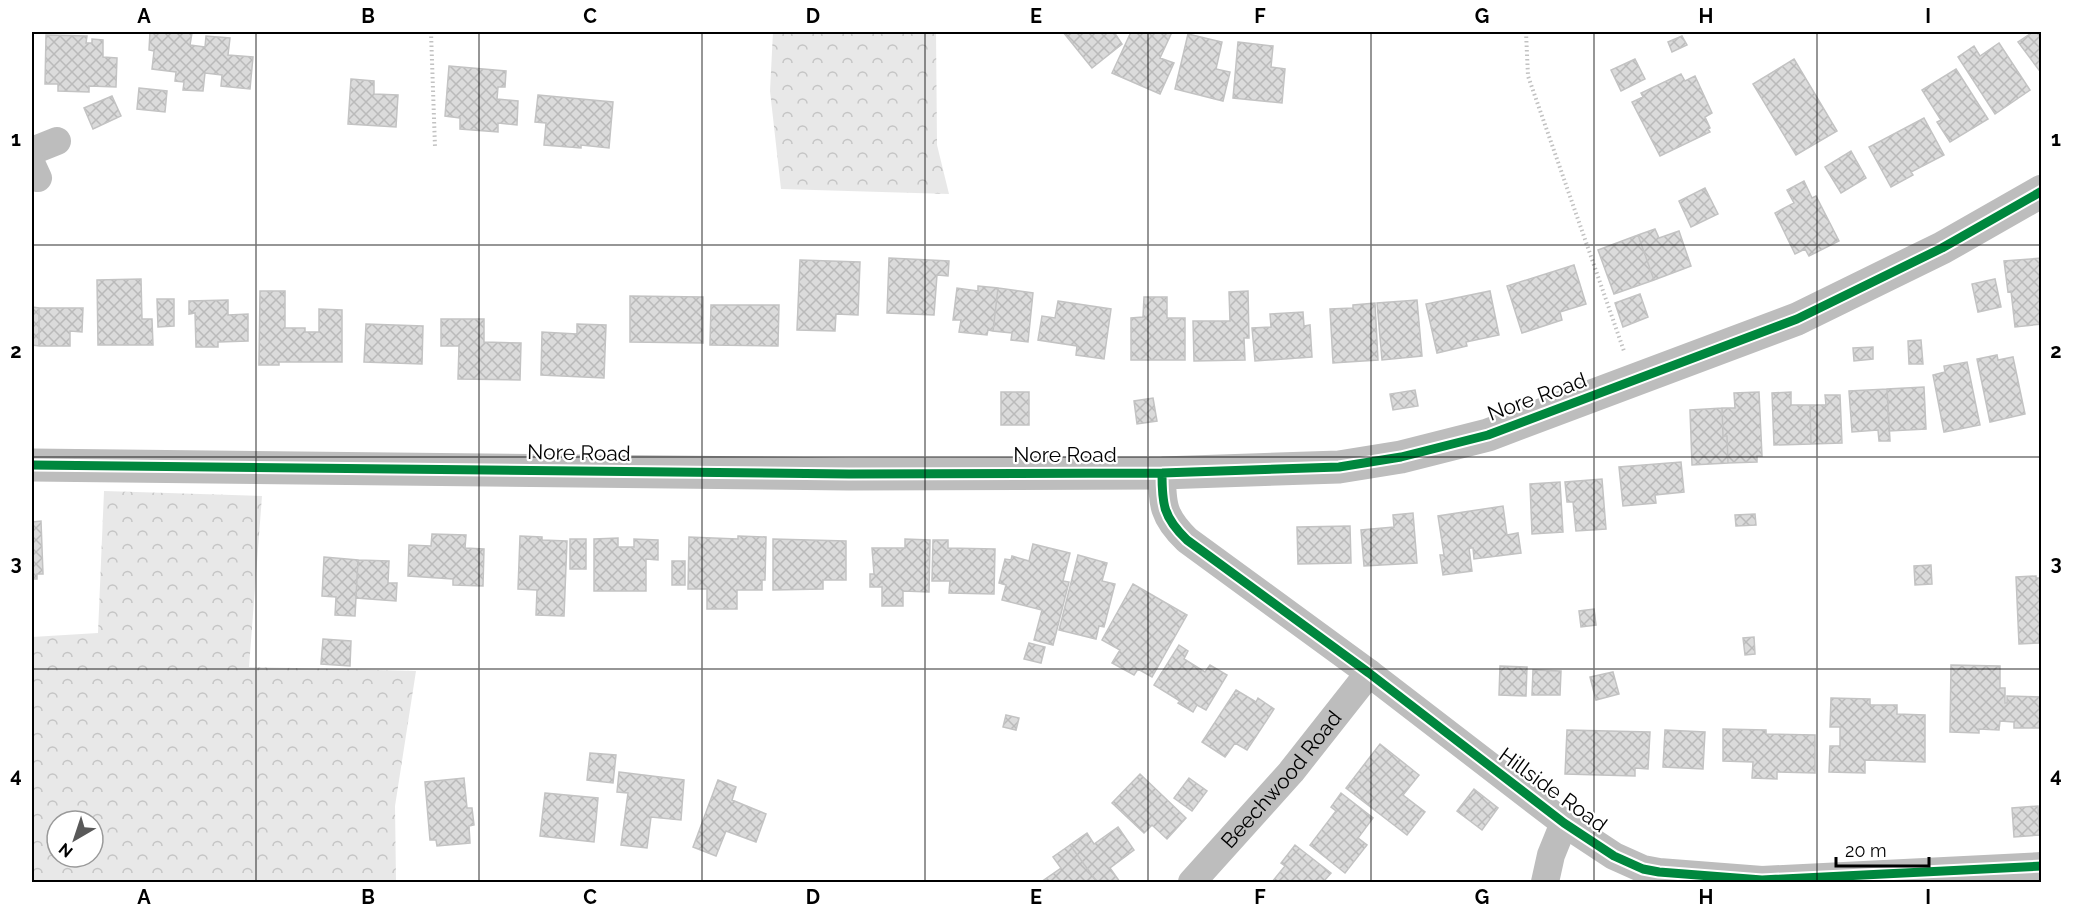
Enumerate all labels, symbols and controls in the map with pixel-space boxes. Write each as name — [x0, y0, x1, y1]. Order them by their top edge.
text: A — [137, 4, 151, 28]
text: B — [361, 4, 375, 28]
text: C — [583, 4, 597, 28]
text: D — [806, 4, 820, 28]
text: E — [1030, 4, 1042, 28]
text: F — [1254, 4, 1266, 28]
text: G — [1475, 4, 1489, 28]
text: H — [1699, 4, 1713, 28]
text: I — [1925, 4, 1931, 28]
text: 1 — [11, 127, 21, 151]
text: 1 — [2051, 127, 2061, 151]
text: 2 — [10, 339, 22, 363]
text: 2 — [2050, 339, 2062, 363]
street label: Nore Road — [1484, 367, 1590, 426]
street label: Nore Road — [527, 439, 631, 466]
street label: Nore Road — [1013, 442, 1117, 467]
text: 3 — [10, 551, 22, 575]
text: 3 — [2050, 551, 2062, 575]
street label: Beechwood Road — [1216, 706, 1346, 853]
street label: Hillside Road — [1494, 742, 1612, 837]
text: 4 — [10, 763, 22, 787]
text: 4 — [2050, 763, 2062, 787]
north arrow — [45, 809, 105, 869]
scale bar — [1836, 830, 1929, 868]
text: N — [55, 839, 77, 861]
text: 20 m — [1845, 840, 1887, 861]
text: A — [137, 885, 151, 909]
text: B — [361, 885, 375, 909]
text: C — [583, 885, 597, 909]
text: D — [806, 885, 820, 909]
text: E — [1030, 885, 1042, 909]
text: F — [1254, 885, 1266, 909]
text: G — [1475, 885, 1489, 909]
text: H — [1699, 885, 1713, 909]
text: I — [1925, 885, 1931, 909]

